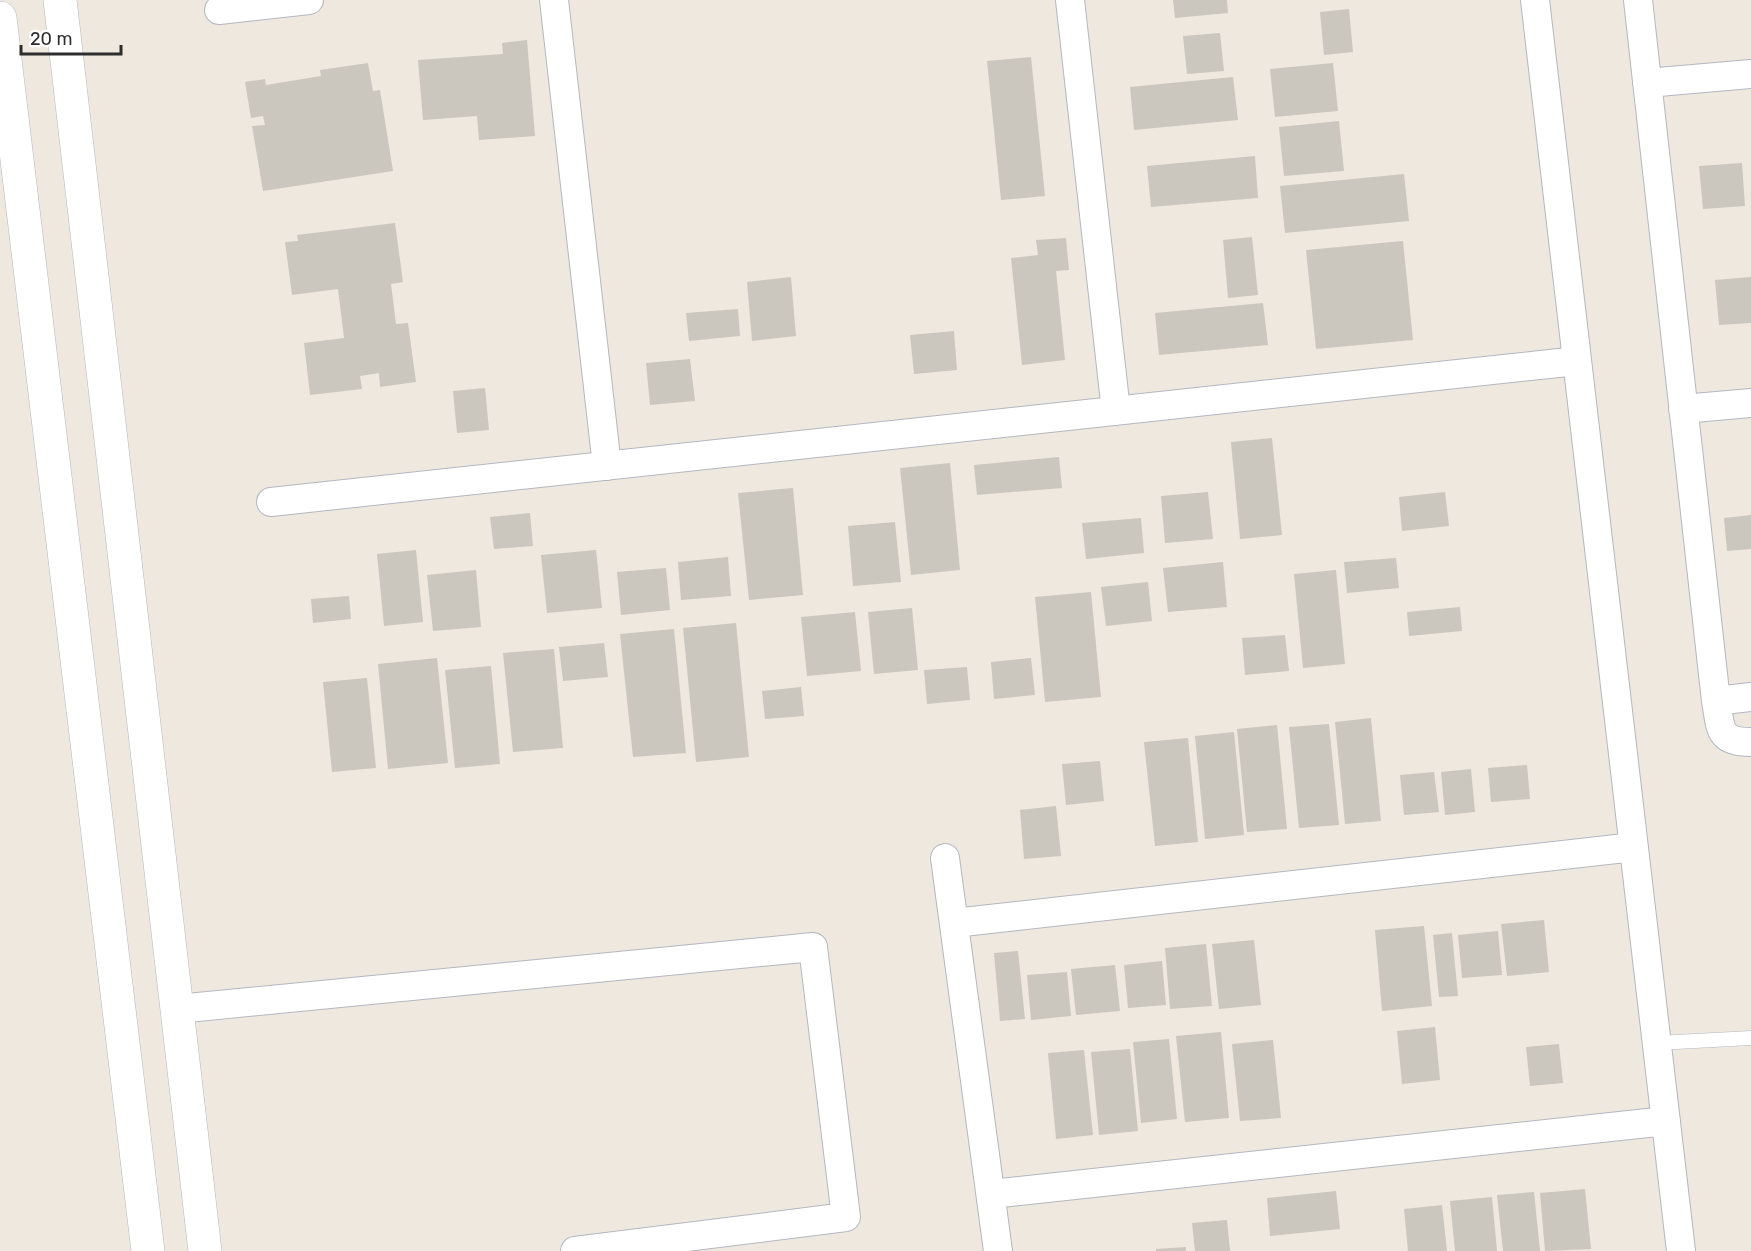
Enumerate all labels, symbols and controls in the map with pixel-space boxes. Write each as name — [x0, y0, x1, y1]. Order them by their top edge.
scale bar — [21, 18, 122, 56]
text: 20 m — [30, 28, 72, 50]

